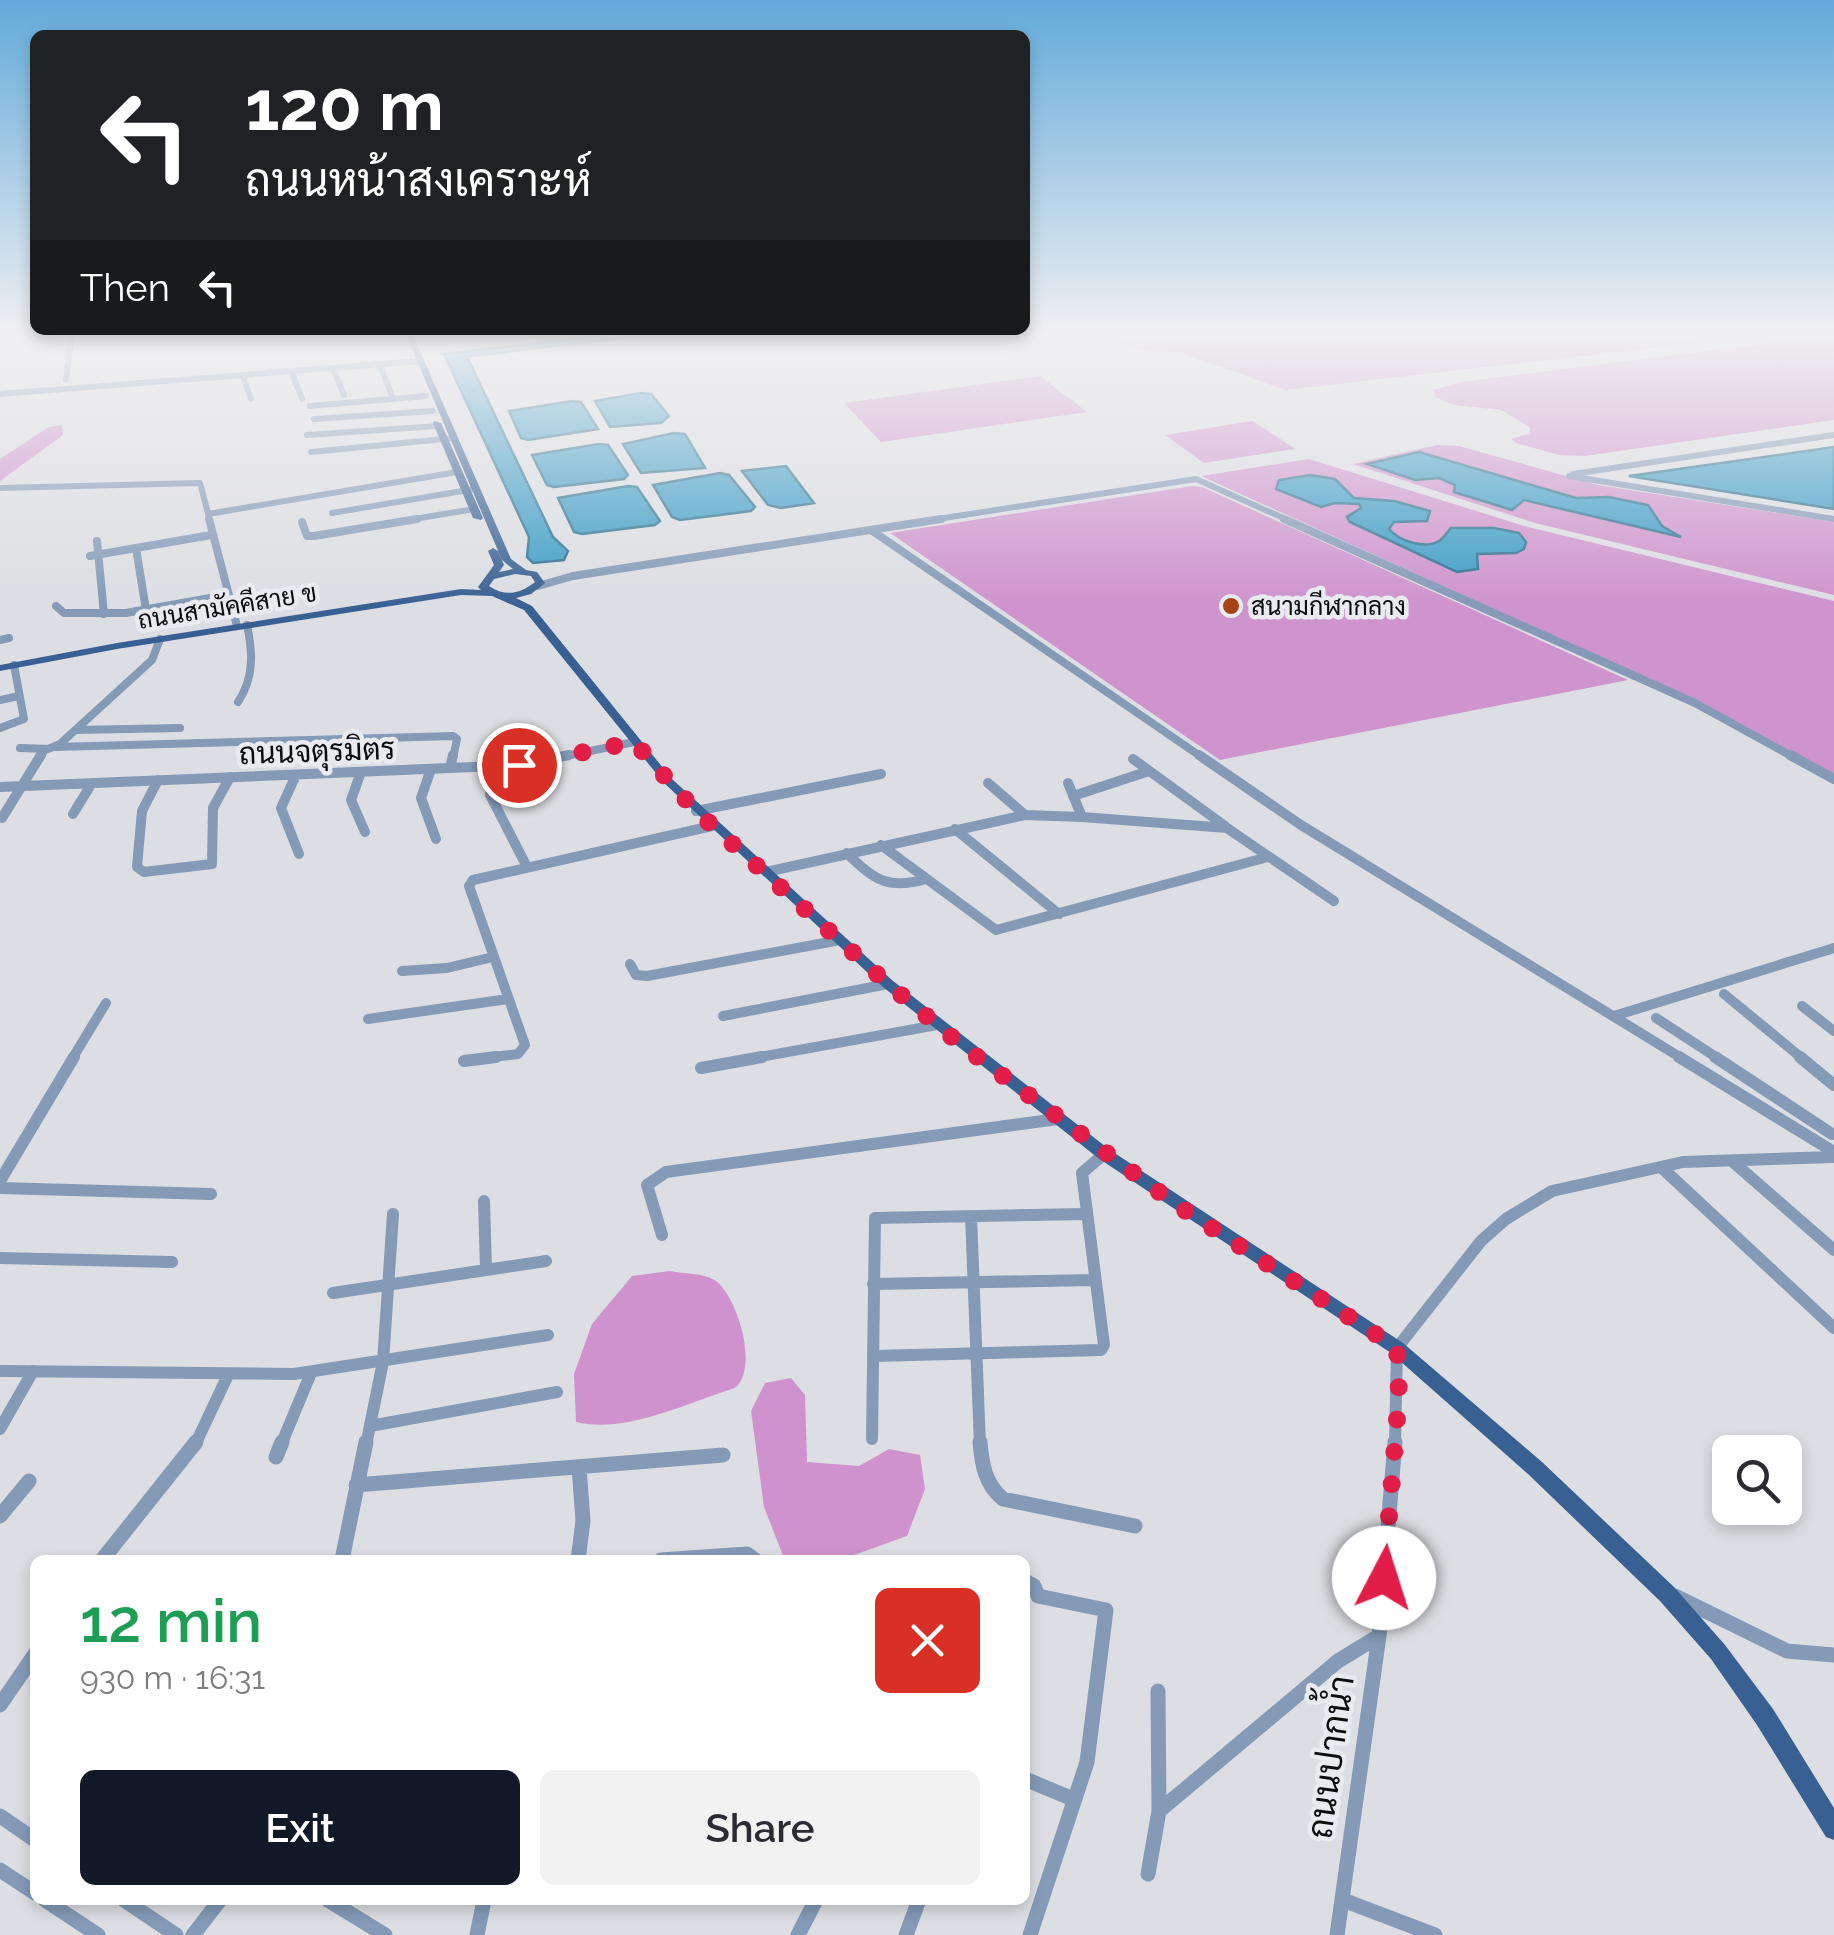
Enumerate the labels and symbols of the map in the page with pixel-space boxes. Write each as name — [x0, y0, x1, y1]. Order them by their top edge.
street label: ถนนสามัคคีสาย ข — [135, 576, 319, 635]
place label: สนามกีฬากลาง — [1251, 590, 1406, 621]
marker: สนามกีฬากลาง — [1220, 595, 1242, 617]
pin — [477, 723, 562, 808]
street label: ถนนจตุรมิตร — [238, 731, 396, 775]
position arrow — [1332, 1526, 1436, 1630]
street label: ถนนปากน้ำ — [1287, 1671, 1362, 1841]

